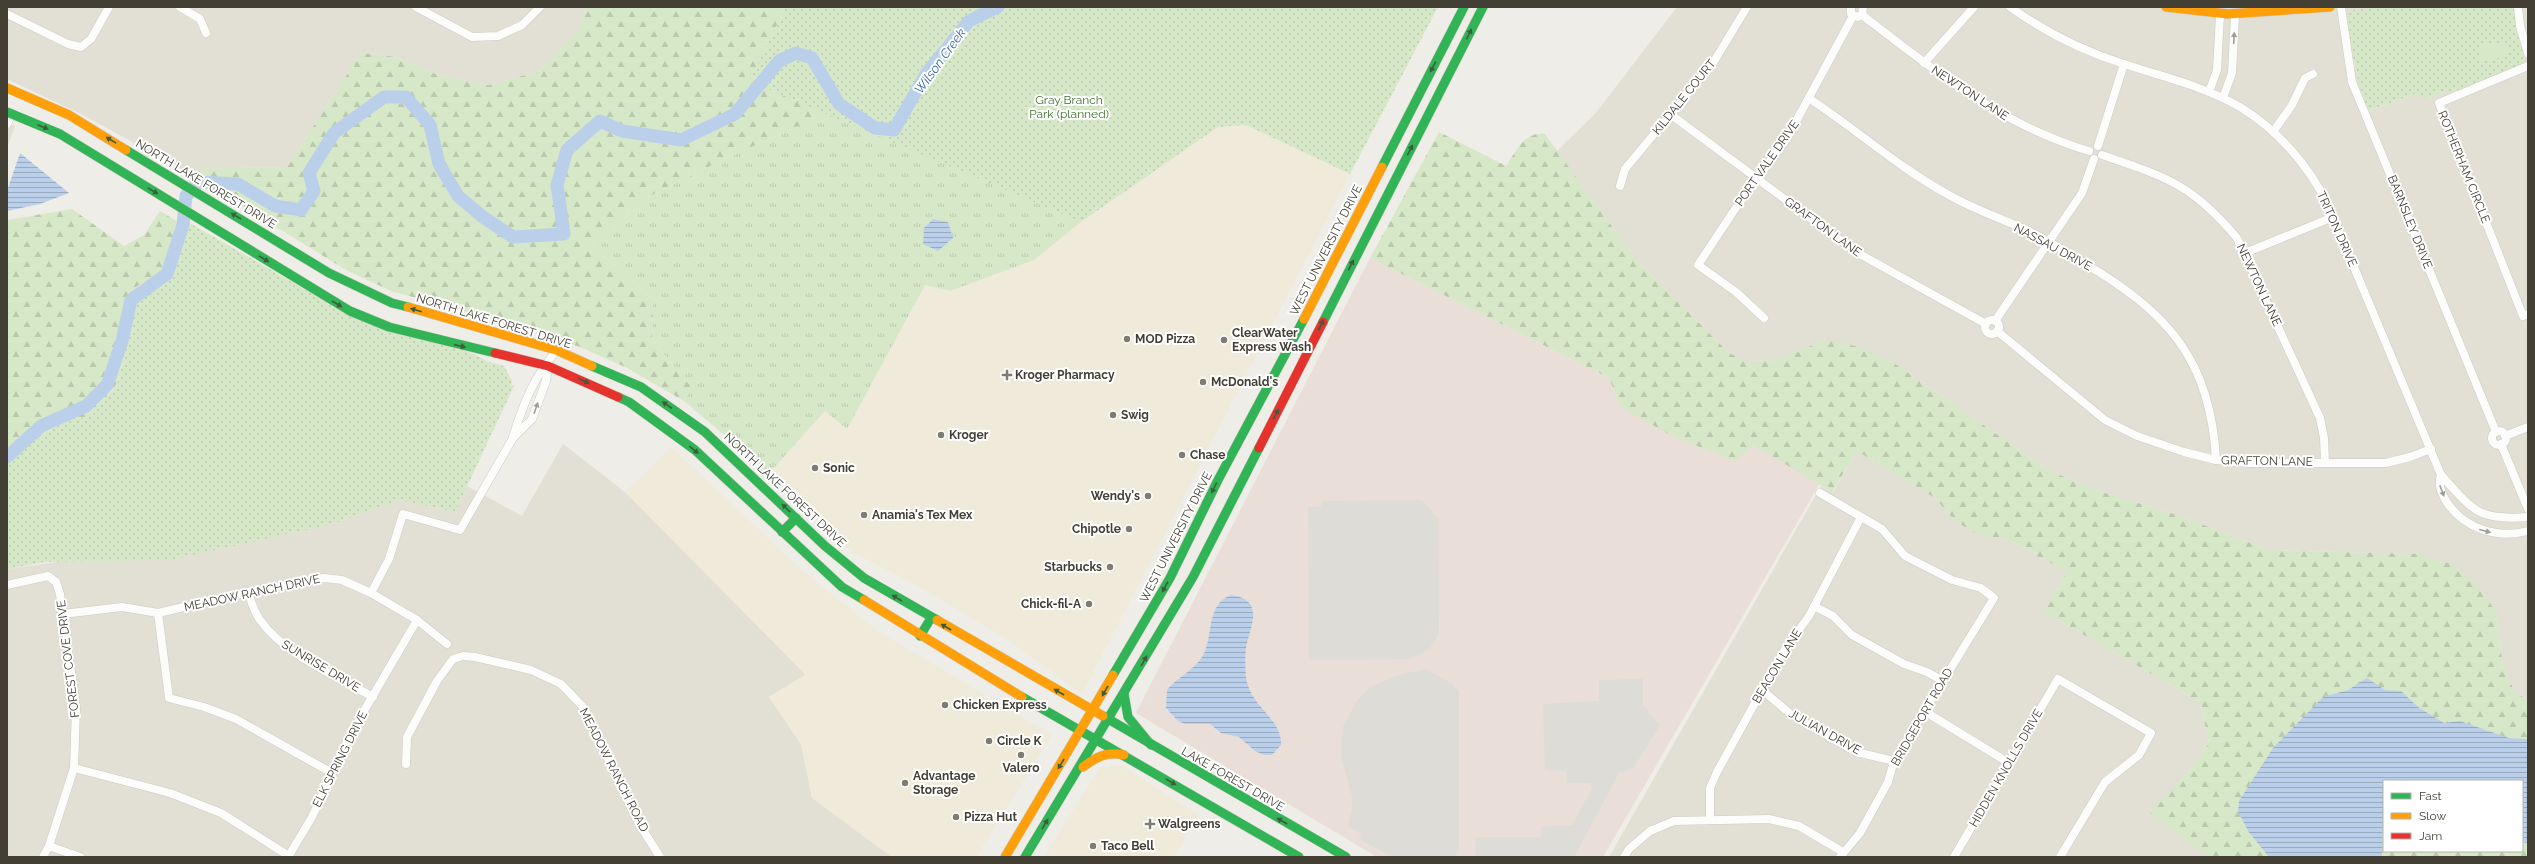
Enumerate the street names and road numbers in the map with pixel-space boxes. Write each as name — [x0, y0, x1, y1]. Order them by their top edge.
street label: KILDALE COURT — [1649, 56, 1719, 137]
street label: NEWTON LANE — [1929, 63, 2011, 123]
street label: ROTHERHAM CIRCLE — [2435, 109, 2493, 225]
street label: PORT VALE DRIVE — [1732, 117, 1802, 209]
street label: NORTH LAKE FOREST DRIVE — [133, 136, 279, 232]
street label: BARNSLEY DRIVE — [2385, 173, 2435, 271]
street label: WEST UNIVERSITY DRIVE — [1287, 182, 1365, 318]
street label: TRITON DRIVE — [2314, 189, 2360, 269]
street label: GRAFTON LANE — [1782, 194, 1864, 260]
street label: NASSAU DRIVE — [2012, 221, 2094, 273]
street label: NEWTON LANE — [2234, 242, 2284, 328]
street label: NORTH LAKE FOREST DRIVE — [415, 291, 573, 351]
street label: NORTH LAKE FOREST DRIVE — [721, 430, 849, 550]
street label: GRAFTON LANE — [2221, 453, 2313, 469]
street label: WEST UNIVERSITY DRIVE — [1137, 469, 1215, 605]
street label: MEADOW RANCH DRIVE — [183, 572, 321, 614]
street label: FOREST COVE DRIVE — [54, 599, 82, 719]
street label: BEACON LANE — [1749, 626, 1805, 706]
street label: SUNRISE DRIVE — [279, 637, 363, 695]
street label: BRIDGEPORT ROAD — [1888, 665, 1956, 768]
street label: MEADOW RANCH ROAD — [577, 706, 652, 835]
street label: JULIAN DRIVE — [1787, 706, 1863, 758]
street label: HIDDEN KNOLLS DRIVE — [1966, 707, 2046, 829]
street label: ELK SPRING DRIVE — [310, 708, 370, 810]
street label: LAKE FOREST DRIVE — [1179, 744, 1287, 814]

